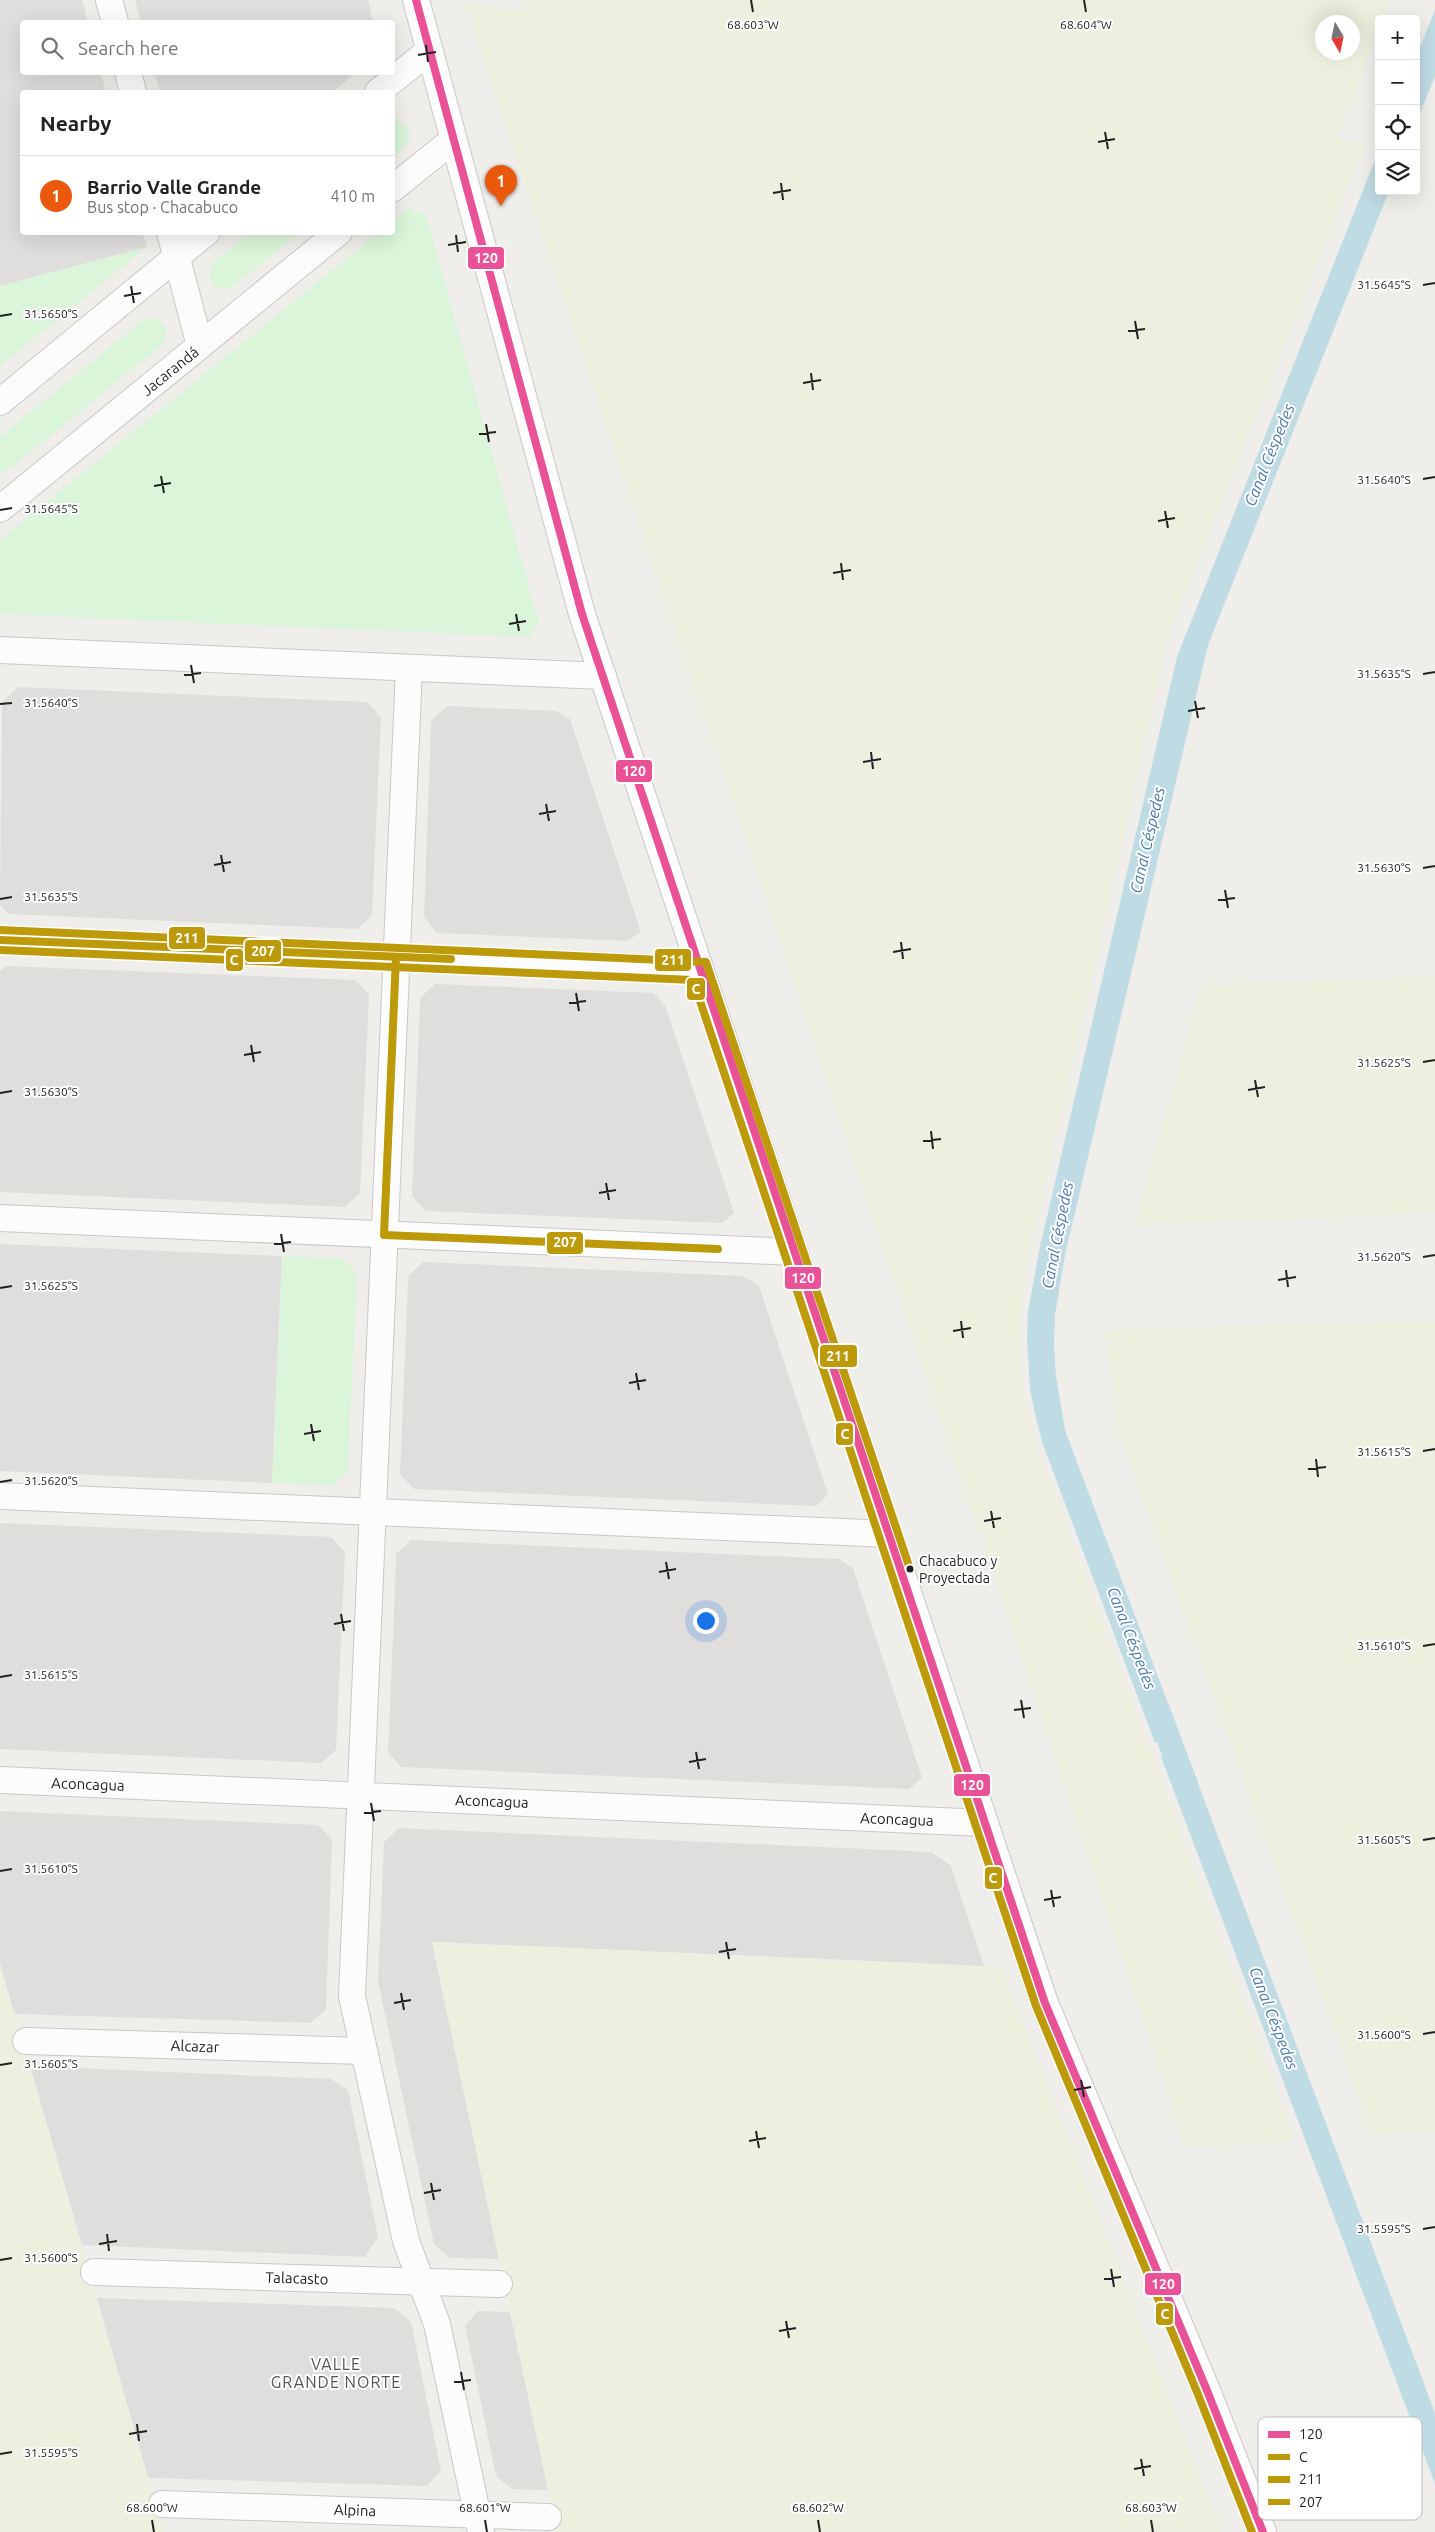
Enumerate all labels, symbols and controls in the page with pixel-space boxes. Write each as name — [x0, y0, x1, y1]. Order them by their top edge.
north arrow — [1315, 15, 1360, 60]
map controls — [1375, 15, 1420, 195]
button: + — [1375, 15, 1420, 60]
text: 68.603°W — [727, 18, 779, 31]
text: 68.604°W — [1060, 18, 1112, 31]
search box — [20, 20, 395, 75]
icon: search — [38, 34, 66, 62]
text: Search here — [78, 37, 178, 59]
button: − — [1375, 60, 1420, 105]
button: locate — [1375, 105, 1420, 150]
text: Nearby — [40, 111, 111, 135]
button: layers — [1375, 150, 1420, 195]
pin: 1 — [485, 165, 517, 206]
text: Barrio Valle Grande — [87, 176, 261, 198]
text: 1 — [51, 187, 61, 205]
text: 410 m — [330, 187, 375, 205]
text: Bus stop · Chacabuco — [87, 198, 238, 216]
line badge: 120 — [467, 246, 505, 270]
text: 120 — [474, 250, 498, 266]
text: 31.5645°S — [1357, 278, 1411, 291]
text: 31.5650°S — [24, 307, 78, 320]
street label: Jacarandá — [138, 343, 202, 399]
water label: Canal Céspedes — [1240, 401, 1298, 509]
text: 31.5640°S — [1357, 473, 1411, 486]
text: 31.5645°S — [24, 502, 78, 515]
text: 31.5635°S — [1357, 667, 1411, 680]
text: 31.5640°S — [24, 696, 78, 709]
line badge: 120 — [615, 759, 653, 783]
text: 120 — [622, 763, 646, 779]
water label: Canal Céspedes — [1126, 785, 1168, 895]
text: 31.5630°S — [1357, 861, 1411, 874]
text: 31.5635°S — [24, 890, 78, 903]
line badge: 211 — [168, 926, 206, 950]
text: 211 — [175, 930, 199, 946]
line badge: 207 — [244, 939, 282, 963]
text: 207 — [251, 943, 275, 959]
line badge: C — [225, 948, 244, 972]
line badge: 211 — [654, 948, 692, 972]
text: C — [230, 952, 239, 968]
text: 211 — [661, 952, 685, 968]
line badge: C — [686, 977, 706, 1001]
text: C — [692, 981, 701, 997]
text: 31.5625°S — [1357, 1056, 1411, 1069]
text: 31.5630°S — [24, 1085, 78, 1098]
water label: Canal Céspedes — [1038, 1180, 1076, 1290]
line badge: 207 — [546, 1231, 584, 1255]
text: 207 — [553, 1234, 577, 1250]
text: 31.5620°S — [1357, 1250, 1411, 1263]
line badge: 120 — [784, 1266, 822, 1290]
text: 120 — [791, 1270, 815, 1286]
text: 31.5625°S — [24, 1279, 78, 1292]
line badge: 211 — [819, 1344, 858, 1368]
text: 211 — [826, 1348, 850, 1364]
line badge: C — [835, 1422, 854, 1446]
text: C — [841, 1426, 850, 1442]
text: 31.5615°S — [1357, 1445, 1411, 1458]
text: 31.5620°S — [24, 1474, 78, 1487]
place label: Chacabuco y Proyectada — [919, 1553, 997, 1586]
marker: Chacabuco y Proyectada — [905, 1564, 915, 1574]
water label: Canal Céspedes — [1104, 1584, 1160, 1692]
your location — [693, 1608, 719, 1634]
text: 31.5610°S — [1357, 1639, 1411, 1652]
text: 31.5615°S — [24, 1668, 78, 1681]
line badge: 120 — [953, 1773, 991, 1797]
street label: Aconcagua — [51, 1774, 125, 1794]
text: 120 — [960, 1777, 984, 1793]
street label: Aconcagua — [455, 1791, 529, 1811]
street label: Aconcagua — [860, 1809, 934, 1829]
text: 31.5605°S — [1357, 1833, 1411, 1846]
text: 31.5610°S — [24, 1862, 78, 1875]
line badge: C — [984, 1866, 1003, 1890]
text: C — [989, 1870, 998, 1886]
water label: Canal Céspedes — [1246, 1964, 1302, 2072]
text: 31.5600°S — [1357, 2028, 1411, 2041]
street label: Alcazar — [170, 2037, 220, 2055]
text: 31.5605°S — [24, 2057, 78, 2070]
text: 31.5595°S — [1357, 2222, 1411, 2235]
text: 31.5600°S — [24, 2251, 78, 2264]
street label: Talacasto — [265, 2268, 329, 2288]
line badge: 120 — [1144, 2272, 1182, 2296]
text: 120 — [1151, 2276, 1175, 2292]
line badge: C — [1155, 2302, 1174, 2326]
text: C — [1161, 2306, 1170, 2322]
district label: VALLE GRANDE NORTE — [271, 2355, 401, 2391]
legend — [1258, 2417, 1422, 2520]
text: 120 — [1299, 2426, 1323, 2442]
text: 31.5595°S — [24, 2446, 78, 2459]
text: C — [1299, 2449, 1308, 2465]
text: 211 — [1299, 2471, 1323, 2487]
text: 207 — [1299, 2494, 1323, 2510]
text: 68.600°W — [126, 2501, 178, 2514]
street label: Alpina — [334, 2501, 376, 2519]
text: 68.601°W — [459, 2501, 511, 2514]
text: 68.602°W — [792, 2501, 844, 2514]
text: 68.603°W — [1125, 2501, 1177, 2514]

